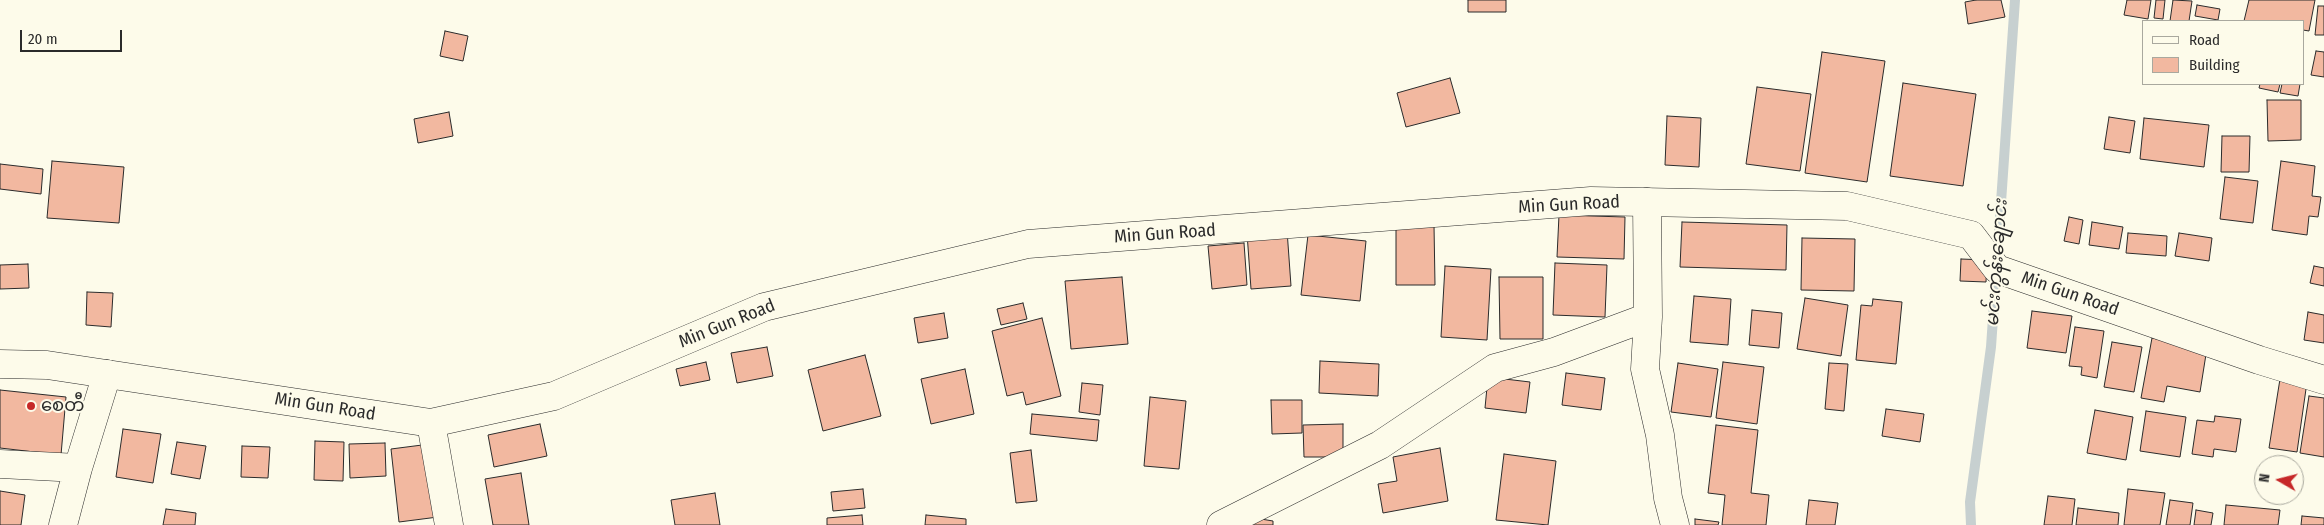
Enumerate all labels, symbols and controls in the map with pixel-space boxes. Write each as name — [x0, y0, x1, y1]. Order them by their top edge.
scale bar — [22, 20, 125, 52]
legend — [2142, 20, 2304, 85]
text: 20 m — [28, 30, 58, 48]
text: Road — [2189, 31, 2220, 49]
text: Building — [2189, 56, 2240, 74]
street label: Min Gun Road — [1518, 192, 1620, 218]
water label: မင်းကွန်းချောင်း — [1981, 199, 2013, 327]
street label: Min Gun Road — [1113, 220, 1217, 248]
street label: Min Gun Road — [2018, 267, 2122, 321]
street label: Min Gun Road — [676, 295, 778, 353]
street label: Min Gun Road — [273, 388, 377, 426]
place label: စေတီ — [41, 395, 84, 417]
marker: စေတီ — [25, 400, 37, 412]
north arrow — [2254, 455, 2304, 505]
text: N — [2256, 473, 2274, 483]

